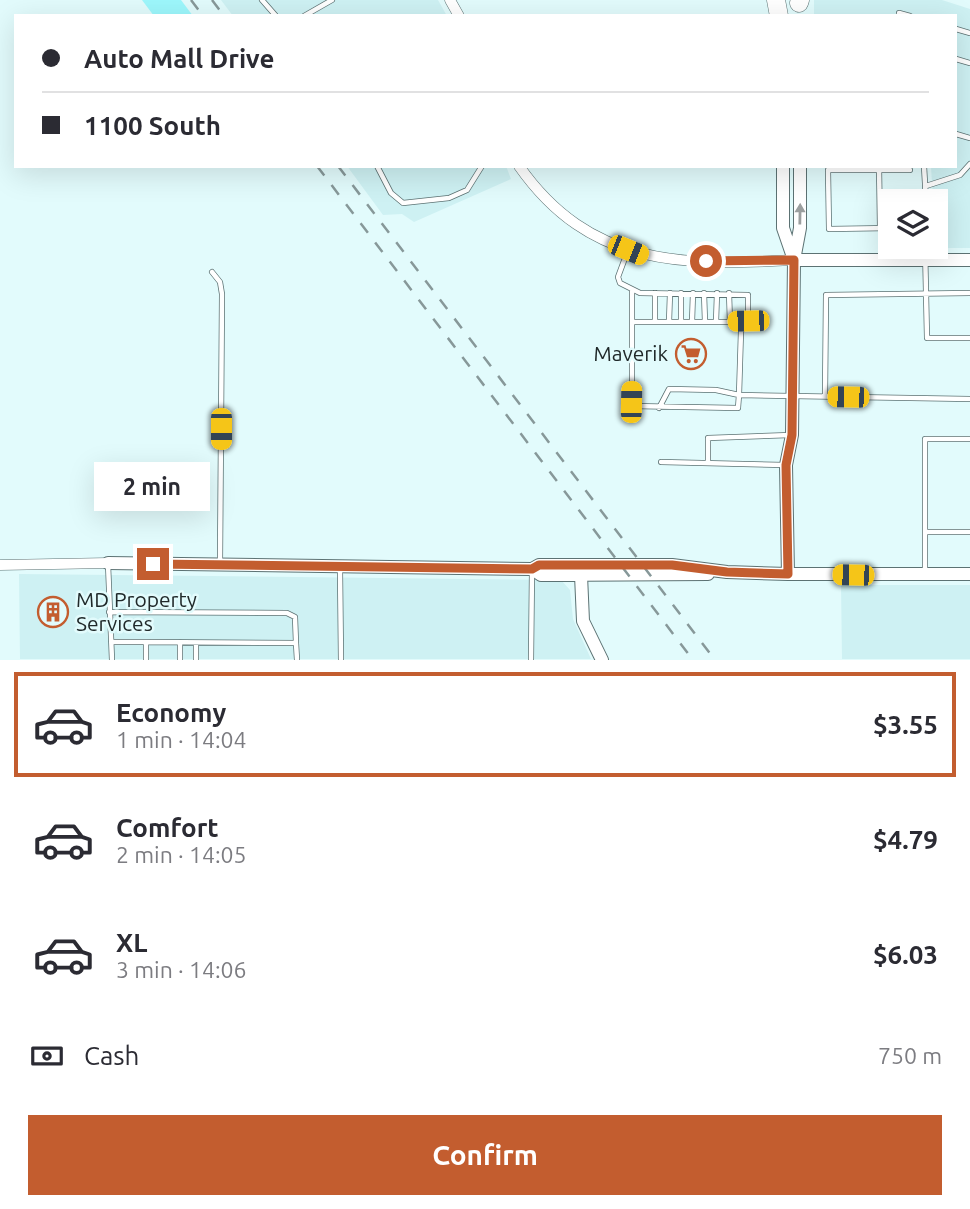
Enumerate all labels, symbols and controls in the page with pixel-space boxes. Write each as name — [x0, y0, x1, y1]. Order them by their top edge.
text: Auto Mall Drive — [84, 44, 274, 73]
text: 1100 South — [84, 111, 221, 140]
map controls — [878, 189, 948, 259]
button: layers — [878, 189, 948, 259]
one-way arrow — [794, 202, 806, 224]
car — [605, 232, 652, 268]
route start — [690, 245, 722, 277]
car — [727, 310, 770, 332]
supermarket icon: Maverik — [674, 337, 708, 371]
place label: Maverik — [594, 341, 668, 365]
car — [621, 381, 642, 423]
car — [827, 386, 870, 408]
car — [211, 408, 232, 450]
callout: 2 min — [95, 462, 211, 512]
text: 2 min — [123, 474, 181, 499]
route end — [137, 548, 169, 580]
car — [832, 564, 875, 586]
place label: MD Property Services — [76, 587, 197, 635]
building icon: MD Property Services — [36, 595, 70, 629]
icon: car — [32, 693, 95, 756]
text: Economy — [116, 698, 226, 727]
text: $3.55 — [873, 710, 938, 739]
text: 1 min · 14:04 — [116, 727, 247, 752]
icon: car — [32, 808, 95, 871]
text: Comfort — [116, 813, 219, 842]
text: $4.79 — [873, 825, 938, 854]
text: 2 min · 14:05 — [116, 842, 247, 867]
icon: car — [32, 923, 95, 986]
text: XL — [116, 928, 147, 957]
text: $6.03 — [873, 940, 938, 969]
text: 3 min · 14:06 — [116, 957, 247, 982]
icon: cash — [28, 1037, 66, 1075]
text: Cash — [84, 1041, 139, 1070]
text: 750 m — [878, 1043, 942, 1068]
button: Confirm — [28, 1115, 942, 1195]

